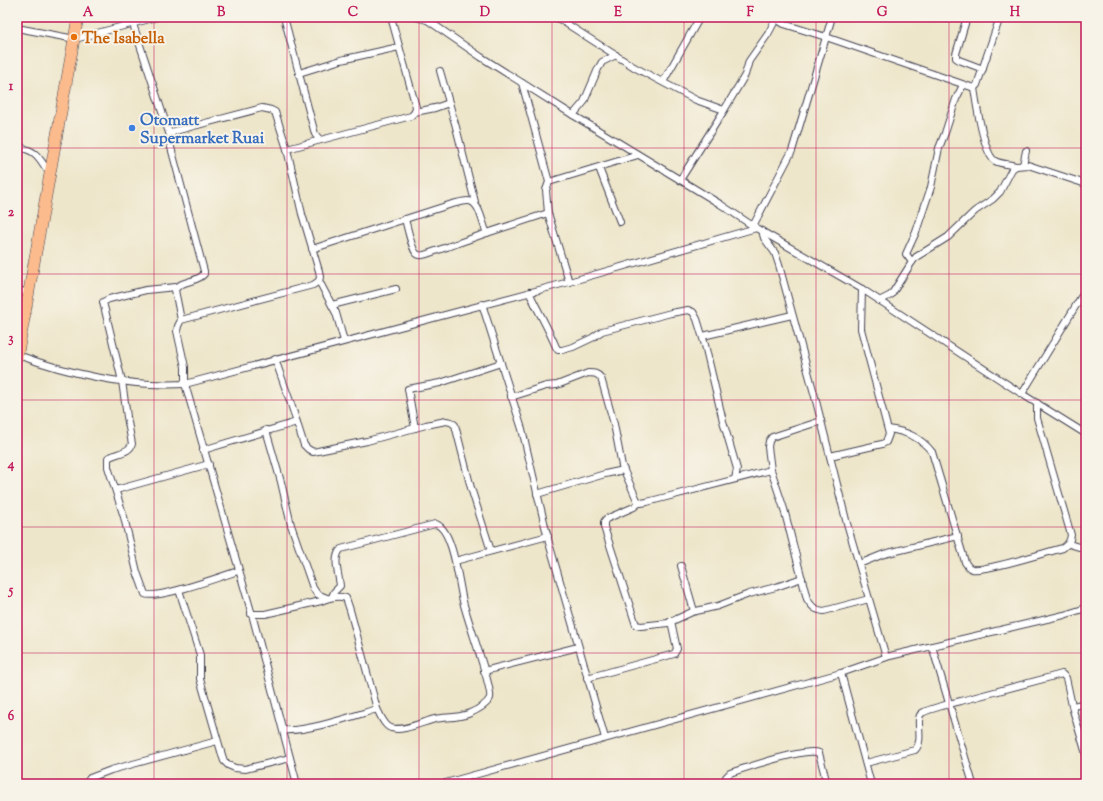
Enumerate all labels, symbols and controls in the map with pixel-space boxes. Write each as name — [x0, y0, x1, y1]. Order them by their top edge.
text: A — [83, 4, 94, 22]
text: B — [217, 4, 226, 22]
text: C — [348, 4, 358, 22]
text: D — [480, 4, 490, 22]
text: E — [614, 4, 622, 22]
text: F — [746, 4, 754, 22]
text: G — [877, 4, 888, 22]
text: H — [1010, 4, 1021, 22]
place label: The Isabella — [82, 28, 165, 51]
marker: The Isabella — [69, 32, 79, 42]
text: 1 — [9, 78, 14, 96]
place label: Otomatt Supermarket Ruai — [140, 110, 265, 151]
marker: Otomatt Supermarket Ruai — [127, 123, 137, 133]
text: 2 — [8, 204, 15, 222]
text: 3 — [8, 330, 14, 348]
text: 4 — [7, 456, 15, 474]
text: 5 — [8, 582, 14, 600]
text: 6 — [8, 708, 15, 726]

